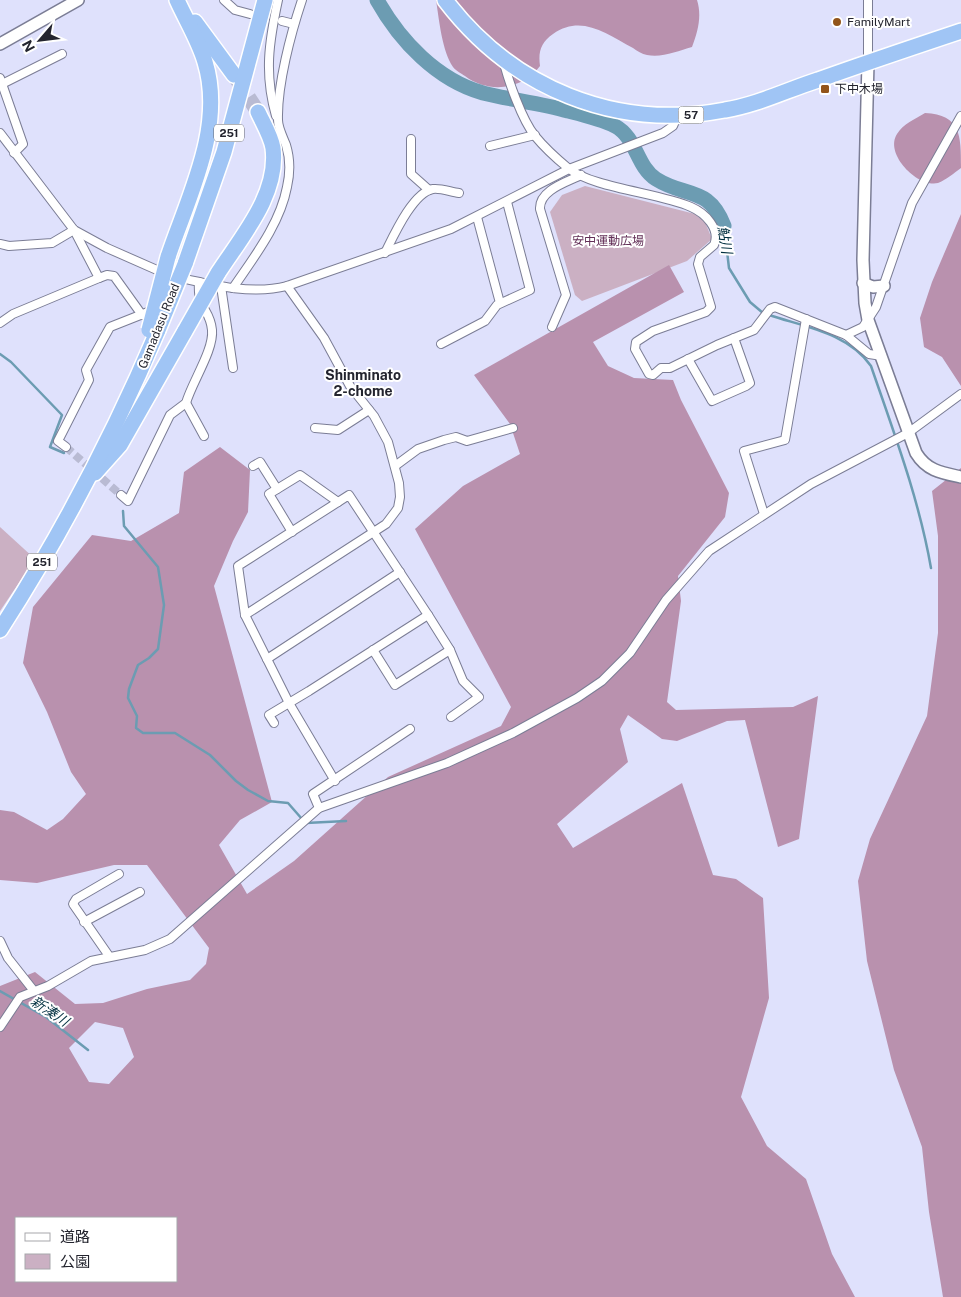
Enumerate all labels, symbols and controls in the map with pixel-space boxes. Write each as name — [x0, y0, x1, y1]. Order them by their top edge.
north arrow — [15, 15, 65, 65]
place label: FamilyMart — [847, 15, 911, 29]
marker: FamilyMart — [831, 16, 843, 28]
text: N — [19, 38, 38, 55]
place label: 下中木場 — [835, 82, 883, 96]
marker: 下中木場 — [819, 83, 831, 95]
road number: 57 — [678, 106, 704, 124]
road number: 251 — [214, 125, 244, 142]
water label: 鮎川 — [715, 225, 736, 257]
park label: 安中運動広場 — [572, 234, 644, 248]
street label: Gamadasu Road — [136, 281, 182, 371]
district label: Shinminato 2-chome — [325, 367, 401, 399]
road number: 251 — [27, 554, 57, 570]
water label: 新湊川 — [28, 993, 74, 1030]
legend — [15, 1217, 178, 1282]
text: 道路 — [60, 1228, 90, 1245]
text: 公園 — [60, 1253, 90, 1270]

